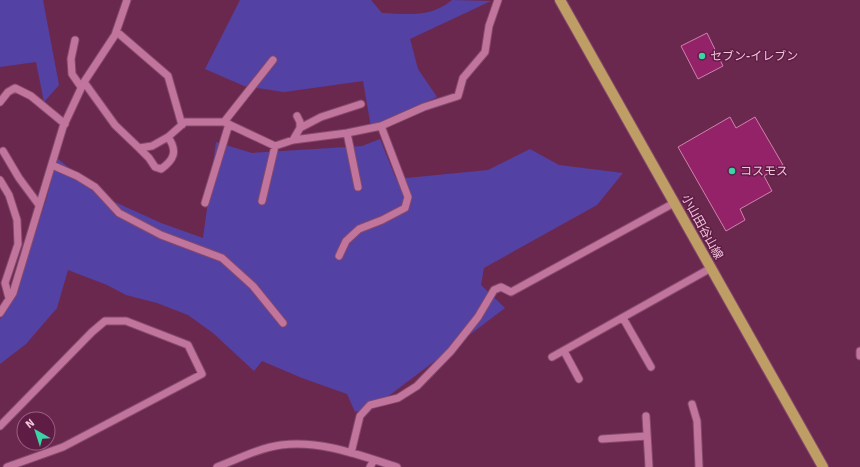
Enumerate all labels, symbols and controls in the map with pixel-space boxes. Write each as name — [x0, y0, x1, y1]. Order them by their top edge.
place label: セブン-イレブン — [710, 49, 798, 64]
marker: セブン-イレブン — [697, 51, 707, 61]
place label: コスモス — [740, 164, 788, 179]
marker: コスモス — [727, 166, 737, 176]
street label: 小山田谷山線 — [678, 192, 726, 262]
north arrow — [16, 411, 56, 451]
text: N — [23, 416, 37, 431]

